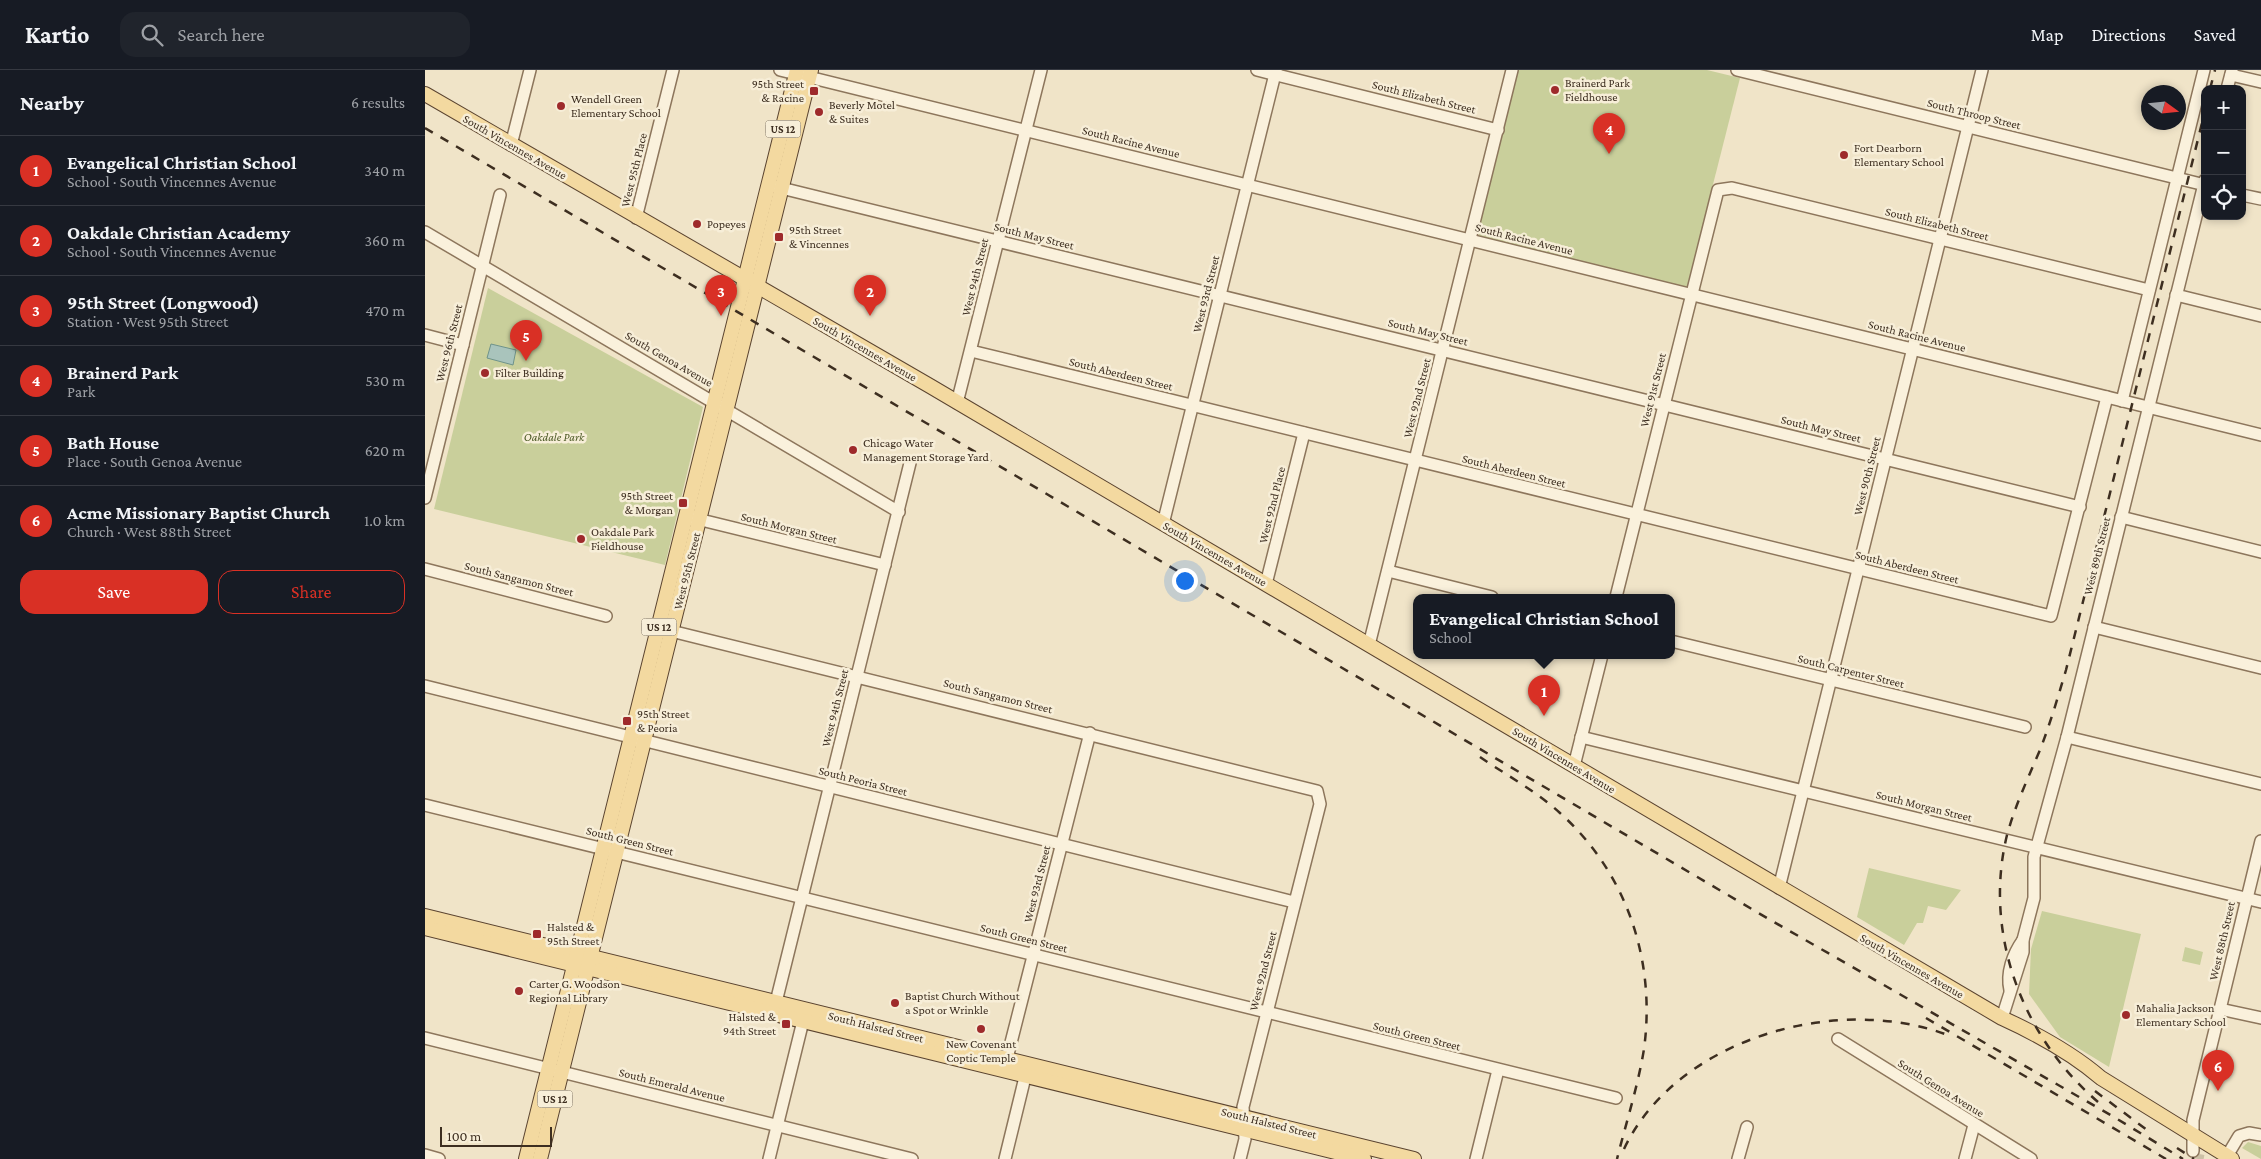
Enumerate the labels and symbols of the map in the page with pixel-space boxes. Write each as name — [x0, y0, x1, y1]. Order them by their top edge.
place label: Brainerd Park Fieldhouse — [1565, 76, 1630, 104]
place label: 95th Street & Racine — [752, 77, 805, 105]
street label: South Elizabeth Street — [1371, 77, 1478, 117]
marker: Brainerd Park Fieldhouse — [1549, 84, 1561, 96]
marker: 95th Street & Racine — [808, 85, 820, 97]
north arrow — [2141, 85, 2186, 130]
place label: Wendell Green Elementary School — [571, 92, 661, 120]
street label: South Throop Street — [1926, 96, 2023, 133]
place label: Beverly Motel & Suites — [829, 98, 895, 126]
marker: Wendell Green Elementary School — [555, 100, 567, 112]
marker: Beverly Motel & Suites — [813, 106, 825, 118]
street label: South Vincennes Avenue — [461, 112, 569, 182]
pin: 4 — [1593, 113, 1625, 154]
road number: US 12 — [765, 121, 801, 138]
street label: South Racine Avenue — [1081, 123, 1181, 161]
street label: West 95th Place — [618, 131, 650, 209]
place label: Fort Dearborn Elementary School — [1854, 141, 1944, 169]
marker: Fort Dearborn Elementary School — [1838, 149, 1850, 161]
street label: South Elizabeth Street — [1884, 204, 1991, 244]
place label: Popeyes — [707, 217, 746, 231]
marker: Popeyes — [691, 218, 703, 230]
street label: South May Street — [993, 219, 1076, 253]
street label: South Racine Avenue — [1474, 220, 1574, 258]
place label: 95th Street & Vincennes — [789, 223, 849, 251]
marker: 95th Street & Vincennes — [773, 231, 785, 243]
street label: West 94th Street — [959, 236, 992, 317]
street label: West 93rd Street — [1190, 253, 1223, 334]
pin: 3 — [705, 275, 737, 316]
pin: 2 — [854, 275, 886, 316]
street label: West 96th Street — [433, 302, 466, 383]
street label: South Vincennes Avenue — [811, 314, 919, 384]
street label: South May Street — [1387, 315, 1470, 349]
street label: South Racine Avenue — [1867, 317, 1967, 355]
pin: 5 — [510, 320, 542, 361]
street label: South Genoa Avenue — [623, 328, 715, 390]
street label: West 91st Street — [1637, 351, 1669, 428]
street label: South Aberdeen Street — [1068, 354, 1175, 394]
street label: West 92nd Street — [1400, 356, 1434, 439]
place label: Filter Building — [495, 366, 564, 380]
marker: Filter Building — [479, 367, 491, 379]
street label: South May Street — [1780, 412, 1863, 446]
park label: Oakdale Park — [524, 430, 585, 444]
street label: West 90th Street — [1850, 434, 1884, 517]
place label: Chicago Water Management Storage Yard — [863, 436, 990, 464]
marker: Chicago Water Management Storage Yard — [847, 444, 859, 456]
street label: South Aberdeen Street — [1461, 451, 1568, 491]
street label: West 92nd Place — [1256, 465, 1288, 545]
place label: 95th Street & Morgan — [621, 489, 674, 517]
marker: 95th Street & Morgan — [677, 497, 689, 509]
street label: South Morgan Street — [739, 509, 840, 547]
street label: West 89th Street — [2081, 515, 2114, 596]
street label: South Vincennes Avenue — [1161, 519, 1269, 589]
place label: Oakdale Park Fieldhouse — [591, 525, 654, 553]
street label: West 95th Street — [671, 530, 704, 611]
marker: Oakdale Park Fieldhouse — [575, 533, 587, 545]
street label: South Aberdeen Street — [1854, 547, 1961, 587]
street label: South Sangamon Street — [463, 559, 576, 600]
your location — [1172, 568, 1198, 594]
road number: US 12 — [641, 618, 677, 636]
street label: South Carpenter Street — [1796, 651, 1907, 691]
street label: West 94th Street — [819, 667, 852, 748]
pin: 1 — [1528, 675, 1560, 716]
street label: South Sangamon Street — [942, 676, 1055, 717]
place label: 95th Street & Peoria — [637, 707, 690, 735]
marker: 95th Street & Peoria — [621, 715, 633, 727]
street label: South Vincennes Avenue — [1510, 724, 1618, 796]
street label: South Peoria Street — [817, 763, 910, 799]
street label: South Morgan Street — [1874, 787, 1975, 825]
street label: South Green Street — [585, 823, 676, 859]
street label: West 93rd Street — [1021, 843, 1054, 924]
street label: West 88th Street — [2206, 899, 2238, 982]
place label: Halsted & 95th Street — [547, 920, 600, 948]
street label: South Green Street — [979, 920, 1070, 956]
marker: Halsted & 95th Street — [531, 928, 543, 940]
street label: West 92nd Street — [1246, 929, 1280, 1012]
street label: South Vincennes Avenue — [1858, 931, 1966, 1001]
place label: Carter G. Woodson Regional Library — [529, 977, 621, 1005]
marker: Carter G. Woodson Regional Library — [513, 985, 525, 997]
place label: Baptist Church Without a Spot or Wrinkle — [905, 989, 1021, 1017]
marker: Baptist Church Without a Spot or Wrinkle — [889, 997, 901, 1009]
place label: Mahalia Jackson Elementary School — [2136, 1001, 2226, 1029]
street label: South Halsted Street — [827, 1008, 926, 1046]
marker: Mahalia Jackson Elementary School — [2120, 1009, 2132, 1021]
place label: Halsted & 94th Street — [723, 1010, 777, 1038]
marker: Halsted & 94th Street — [780, 1018, 792, 1030]
street label: South Green Street — [1372, 1018, 1463, 1054]
marker: New Covenant Coptic Temple — [975, 1023, 987, 1035]
place label: New Covenant Coptic Temple — [946, 1037, 1017, 1065]
pin: 6 — [2202, 1050, 2234, 1091]
street label: South Genoa Avenue — [1895, 1056, 1987, 1120]
street label: South Emerald Avenue — [618, 1065, 726, 1105]
road number: US 12 — [537, 1091, 573, 1108]
street label: South Halsted Street — [1220, 1104, 1319, 1142]
scale bar — [440, 1124, 553, 1147]

